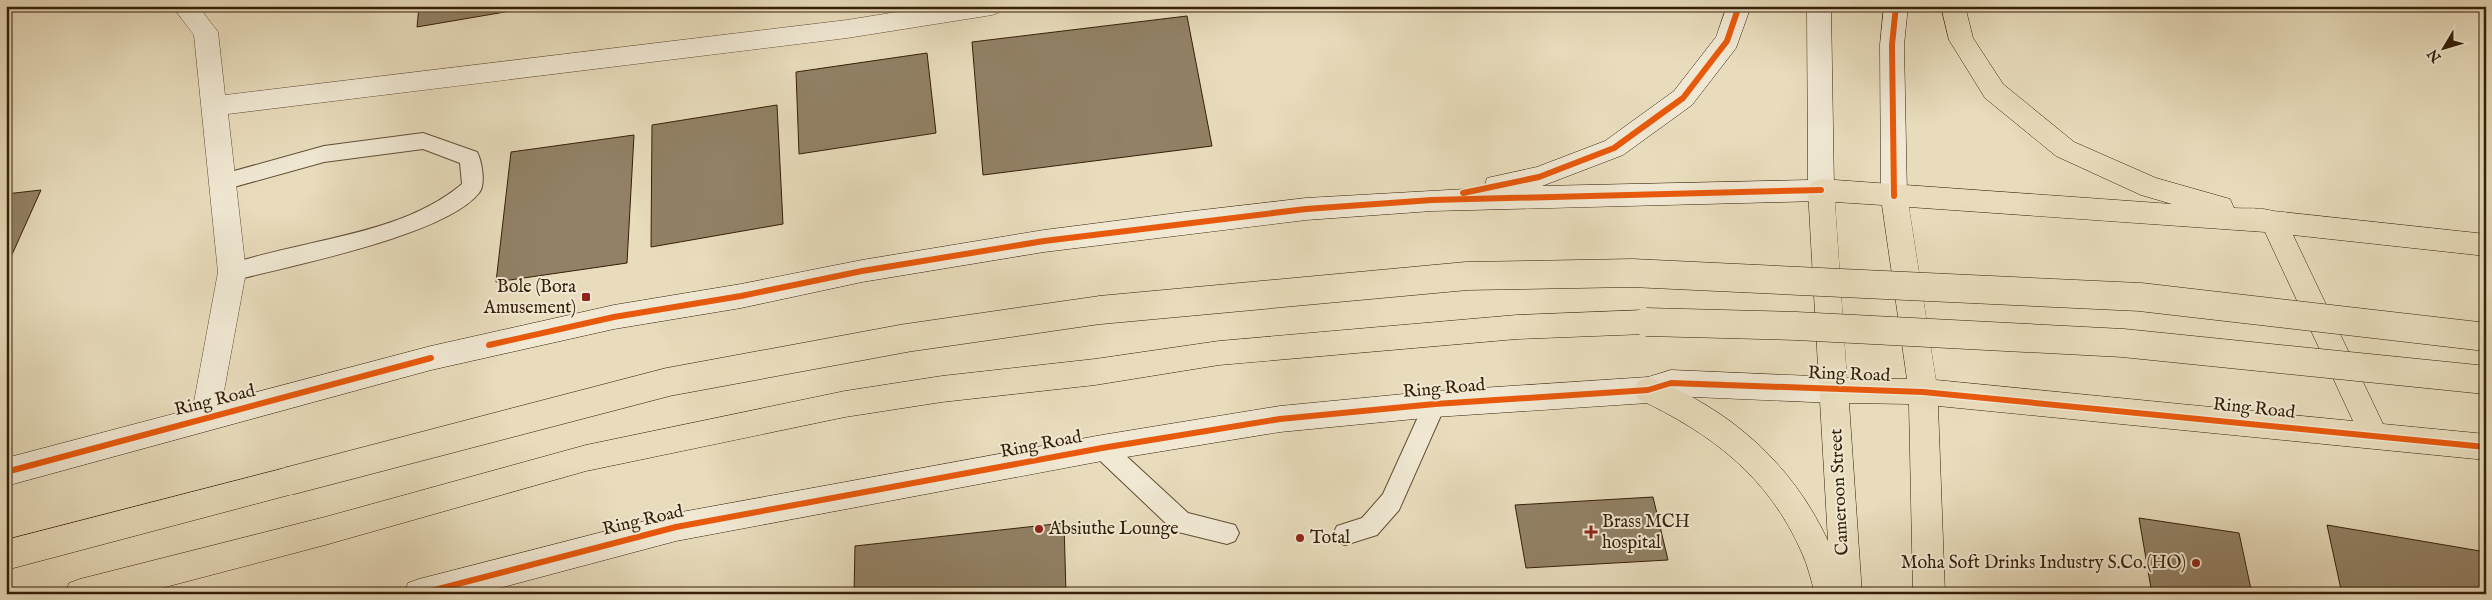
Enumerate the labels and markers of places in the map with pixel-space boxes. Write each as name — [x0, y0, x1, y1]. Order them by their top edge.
place label: Bole (Bora Amusement) — [483, 276, 576, 320]
marker: Bole (Bora Amusement) — [580, 291, 592, 303]
place label: Brass MCH hospital — [1602, 511, 1690, 555]
place label: Absiuthe Lounge — [1048, 518, 1179, 541]
marker: Absiuthe Lounge — [1033, 523, 1045, 535]
marker: Brass MCH hospital — [1584, 525, 1598, 539]
place label: Total — [1310, 527, 1350, 550]
marker: Total — [1294, 532, 1306, 544]
place label: Moha Soft Drinks Industry S.Co.(HO) — [1901, 552, 2186, 575]
marker: Moha Soft Drinks Industry S.Co.(HO) — [2190, 557, 2202, 569]

